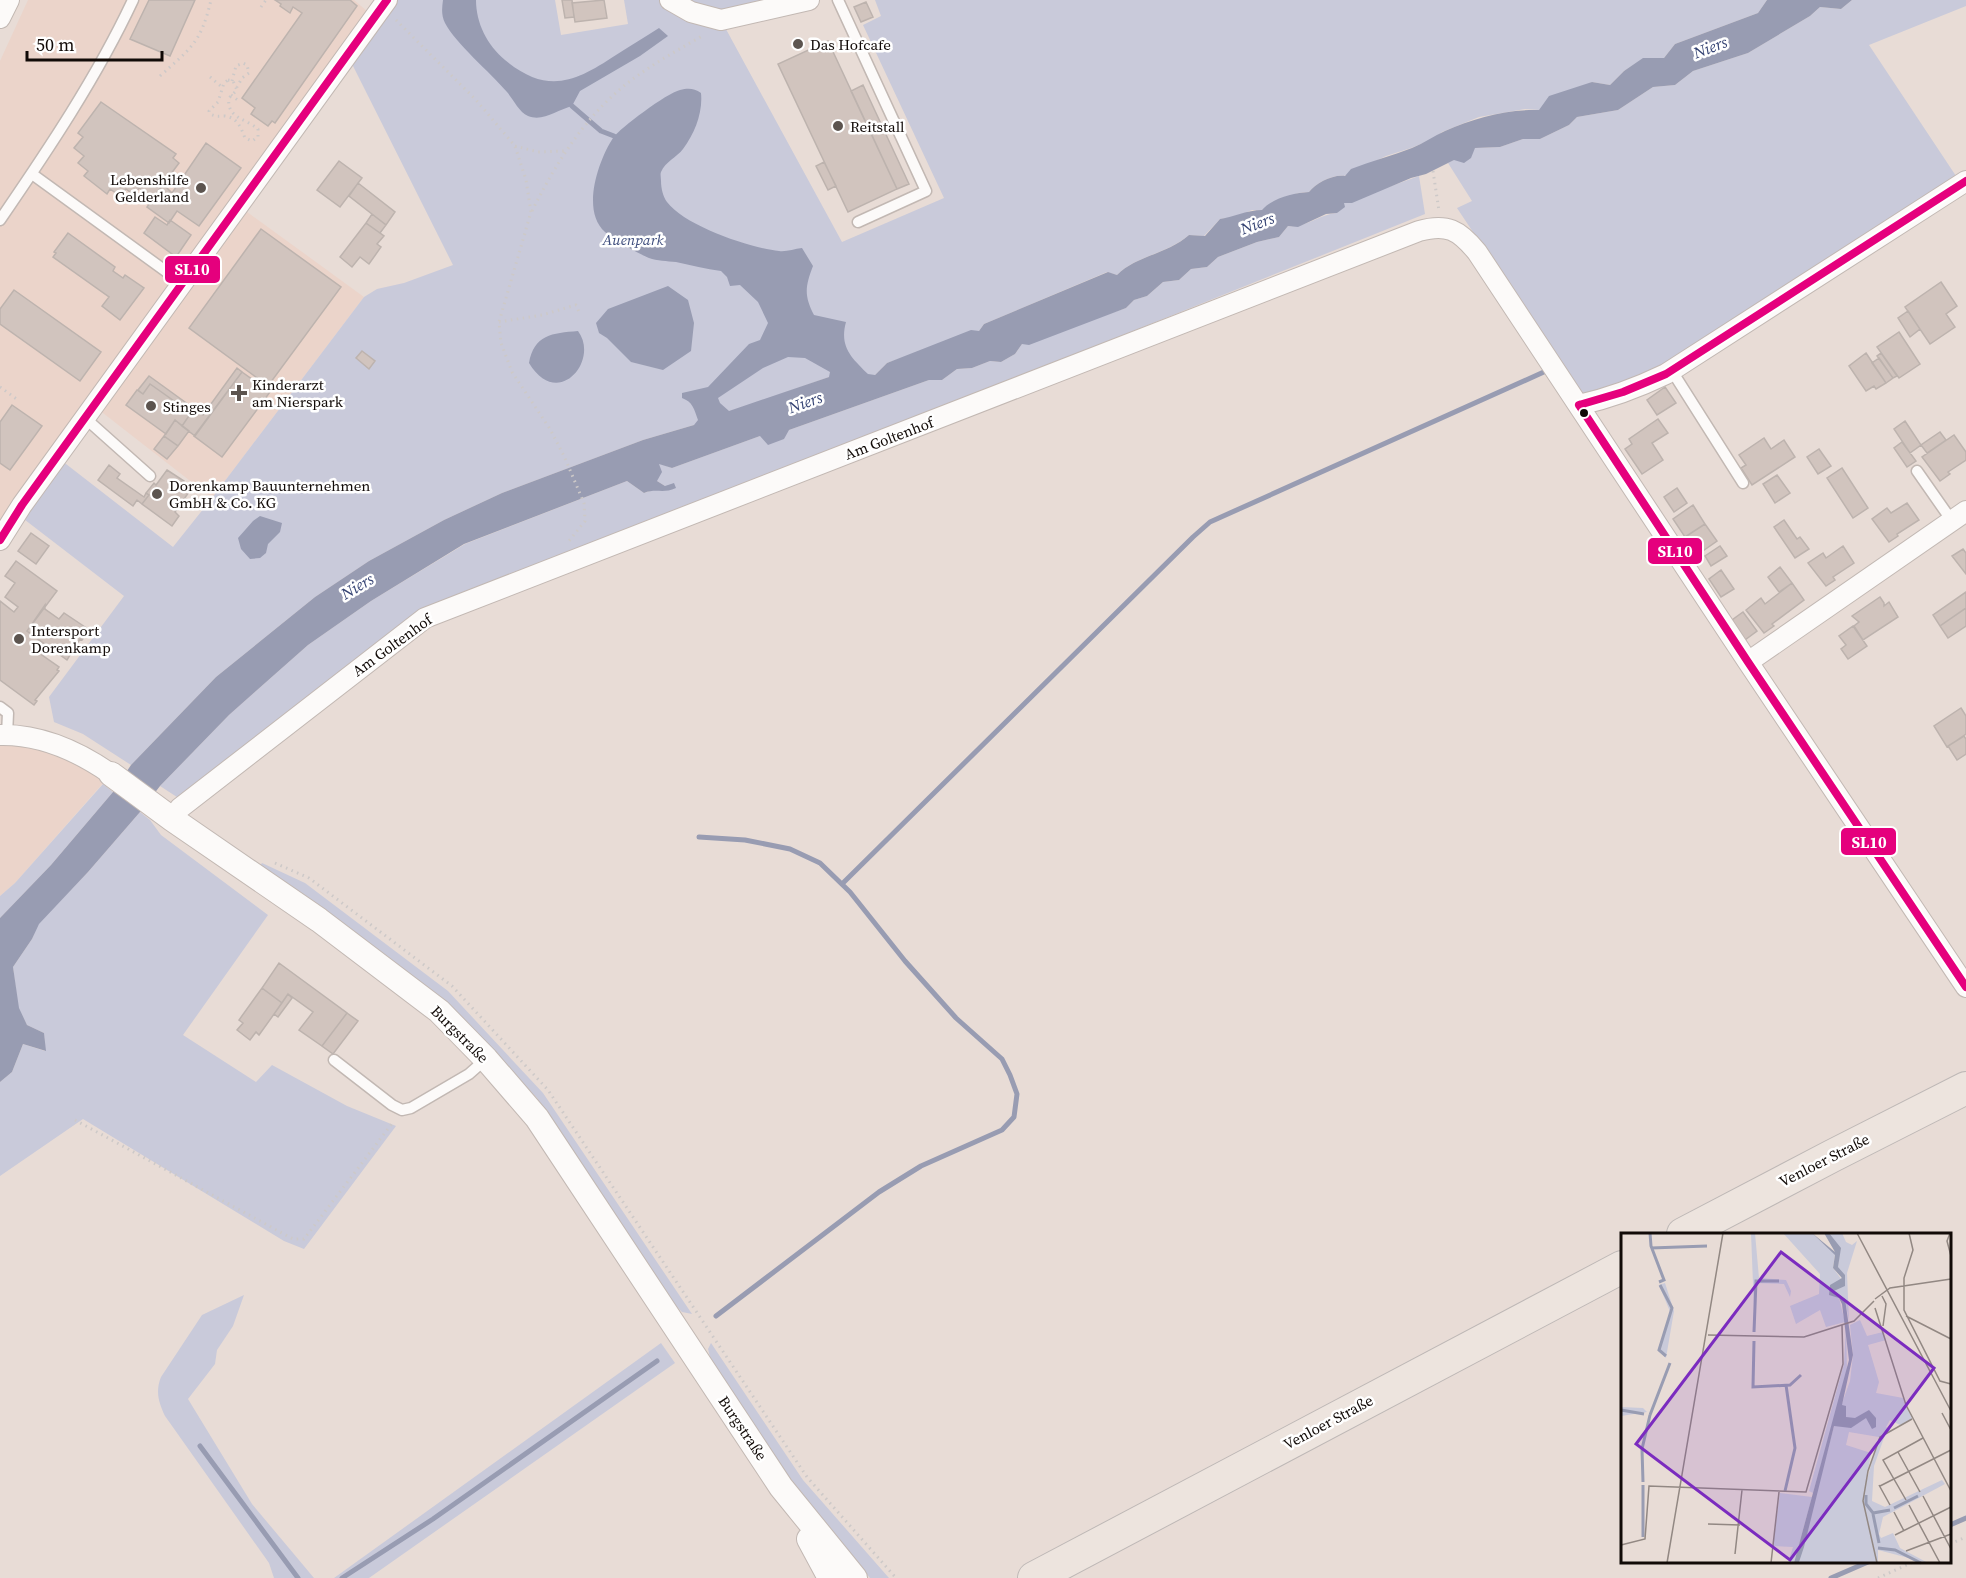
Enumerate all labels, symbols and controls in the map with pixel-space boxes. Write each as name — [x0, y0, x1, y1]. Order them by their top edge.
scale bar — [27, 24, 162, 62]
water label: Niers — [1689, 30, 1730, 64]
text: 50 m — [36, 32, 74, 57]
place label: Das Hofcafe — [810, 34, 891, 55]
marker: Das Hofcafe — [791, 37, 805, 51]
place label: Reitstall — [850, 116, 905, 137]
marker: Reitstall — [831, 119, 845, 133]
place label: Lebenshilfe Gelderland — [110, 169, 189, 207]
marker: Lebenshilfe Gelderland — [194, 181, 208, 195]
water label: Niers — [1236, 206, 1277, 240]
park label: Auenpark — [602, 229, 664, 250]
line badge: SL10 — [164, 255, 221, 284]
text: SL10 — [174, 258, 210, 280]
place label: Kinderarzt am Nierspark — [252, 374, 344, 412]
marker: Kinderarzt am Nierspark — [230, 384, 248, 402]
water label: Niers — [784, 386, 825, 419]
place label: Stinges — [163, 396, 211, 417]
marker: Stinges — [144, 399, 158, 413]
unlabelled marker — [1578, 407, 1590, 419]
street label: Am Goltenhof — [841, 411, 938, 465]
place label: Dorenkamp Bauunternehmen GmbH & Co. KG — [169, 475, 370, 513]
marker: Dorenkamp Bauunternehmen GmbH & Co. KG — [150, 487, 164, 501]
line badge: SL10 — [1647, 537, 1703, 565]
text: SL10 — [1657, 540, 1693, 562]
water label: Niers — [336, 567, 378, 605]
street label: Am Goltenhof — [348, 608, 438, 681]
place label: Intersport Dorenkamp — [31, 620, 111, 658]
marker: Intersport Dorenkamp — [12, 632, 26, 646]
line badge: SL10 — [1840, 827, 1897, 856]
text: SL10 — [1851, 831, 1887, 853]
street label: Burgstraße — [427, 1001, 494, 1068]
street label: Venloer Straße — [1775, 1128, 1873, 1192]
inset map — [1621, 1233, 1951, 1563]
street label: Venloer Straße — [1279, 1389, 1377, 1454]
street label: Burgstraße — [714, 1392, 772, 1465]

